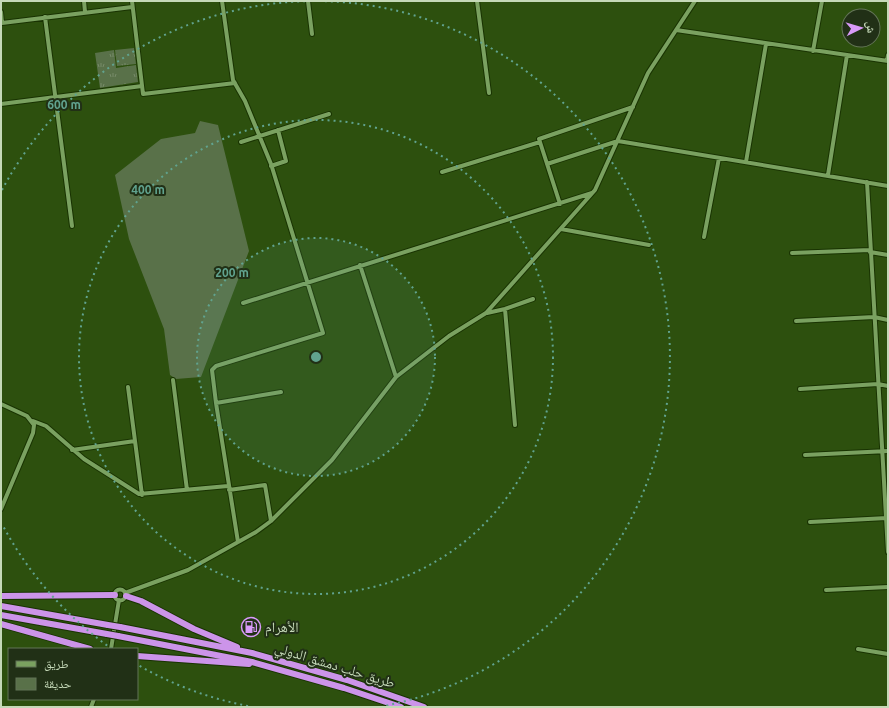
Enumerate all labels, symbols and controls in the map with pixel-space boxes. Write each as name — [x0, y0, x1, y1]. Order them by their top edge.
north arrow — [841, 8, 881, 48]
text: ش — [862, 21, 877, 34]
text: 600 m — [47, 98, 81, 111]
text: 400 m — [131, 183, 165, 196]
text: 200 m — [215, 266, 249, 279]
centre of rings — [309, 350, 323, 364]
fuel station icon: الأهرام — [240, 616, 262, 638]
place label: الأهرام — [265, 619, 299, 637]
street label: طريق حلب دمشق الدولي — [272, 639, 397, 694]
legend — [8, 648, 138, 700]
text: طريق — [44, 657, 69, 671]
text: حديقة — [44, 677, 72, 691]

